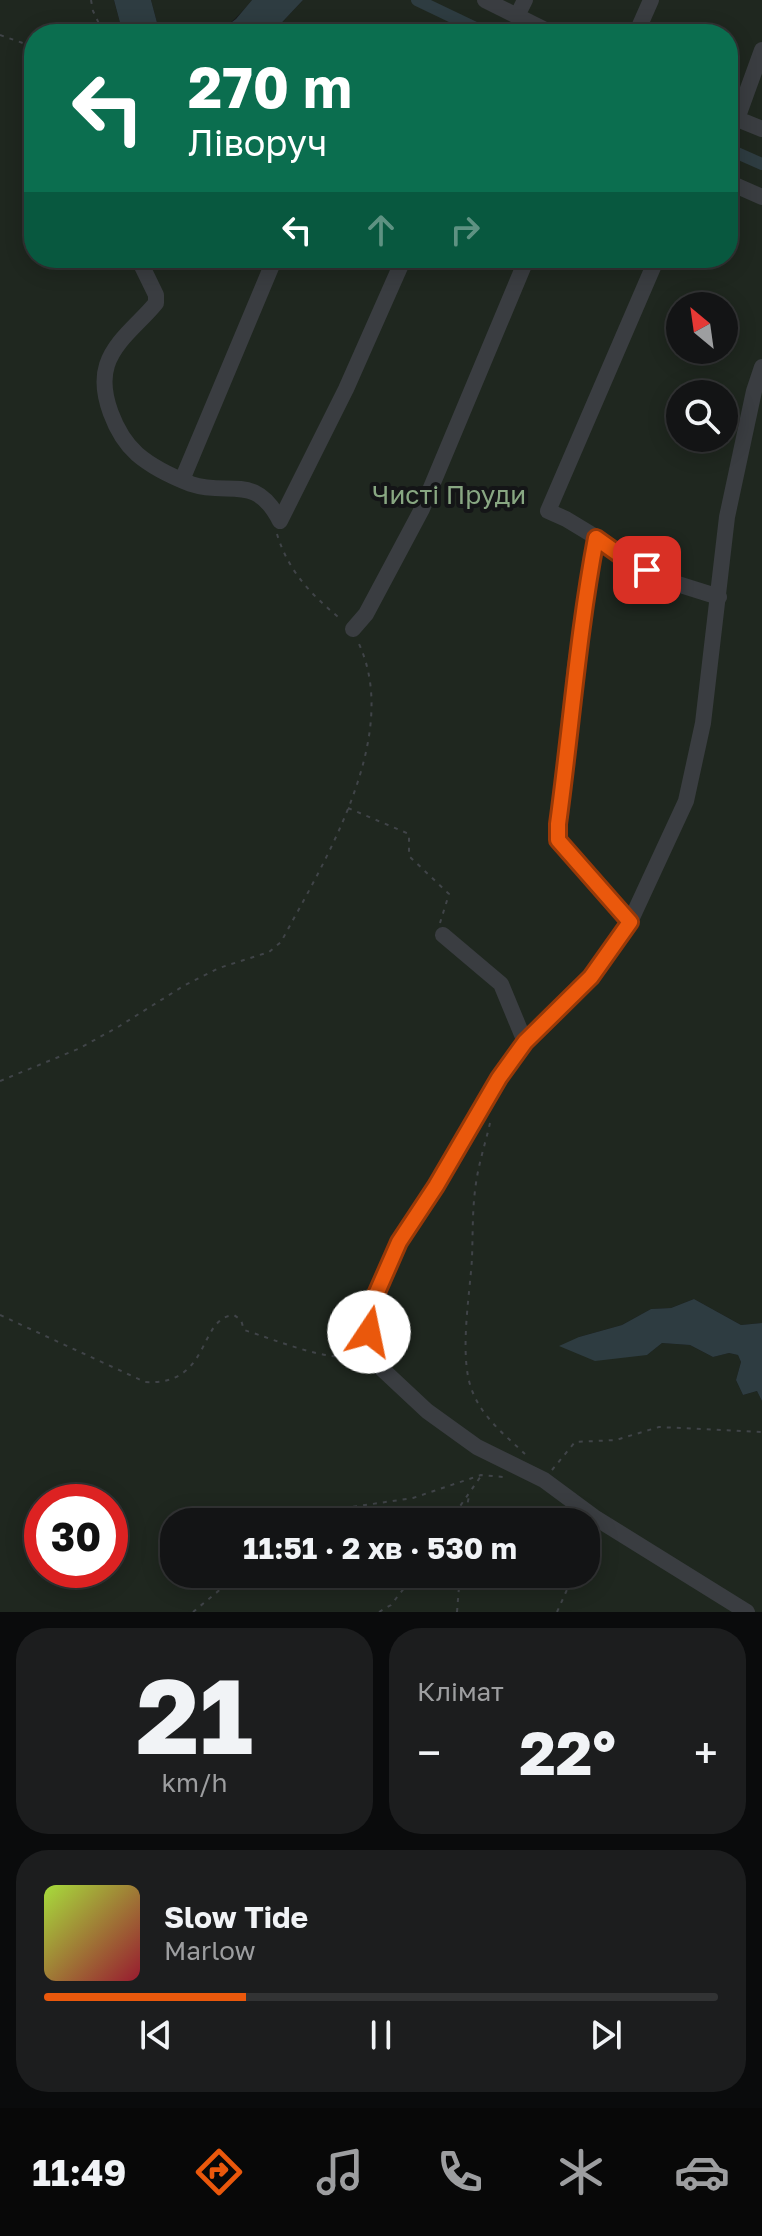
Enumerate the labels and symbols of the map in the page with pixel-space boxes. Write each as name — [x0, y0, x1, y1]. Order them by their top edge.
north arrow — [666, 292, 738, 364]
park label: Чисті Пруди — [372, 479, 526, 510]
pin — [613, 536, 681, 604]
position arrow — [327, 1290, 411, 1374]
speed limit sign: 30 — [24, 1484, 128, 1588]

